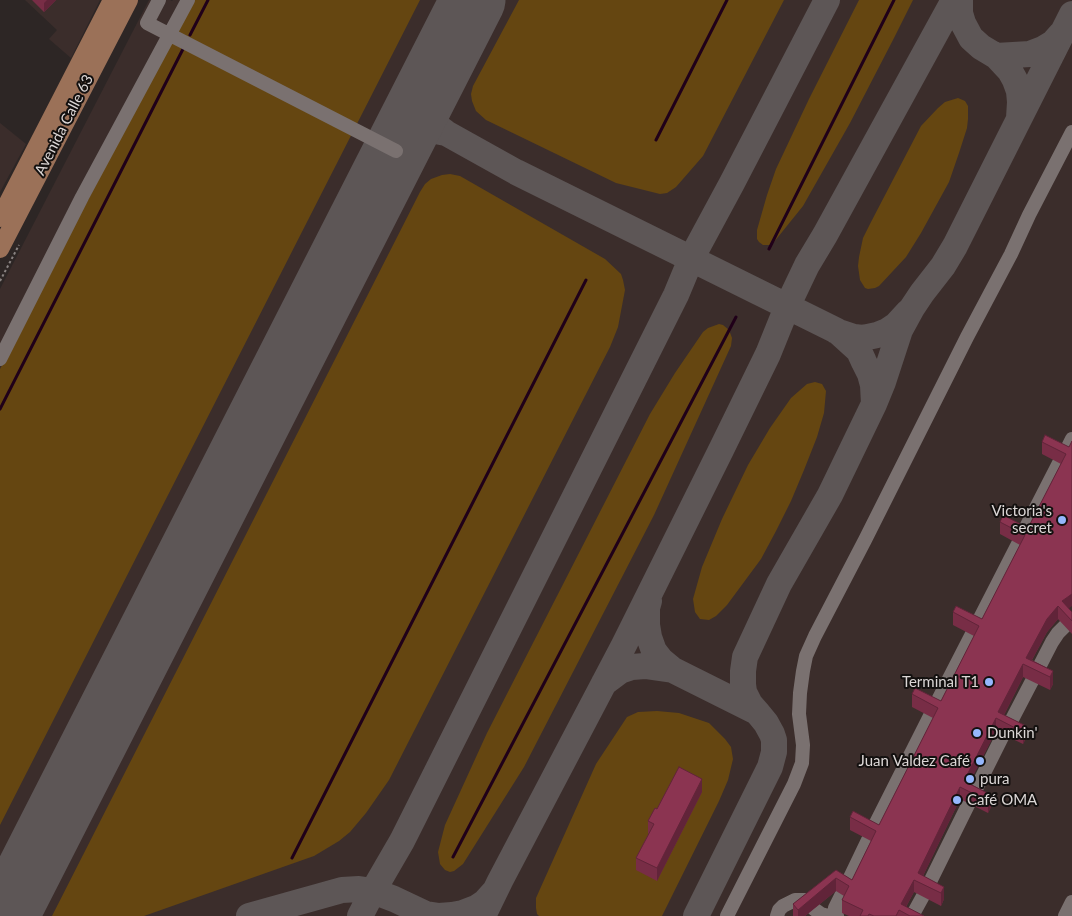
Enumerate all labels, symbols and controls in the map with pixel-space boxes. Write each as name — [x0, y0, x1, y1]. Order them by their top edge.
street label: Avenida Calle 63 — [31, 72, 97, 178]
place label: Victoria's secret — [991, 502, 1052, 537]
marker: Victoria's secret — [1056, 514, 1068, 526]
place label: Terminal T1 — [902, 673, 979, 691]
marker: Terminal T1 — [983, 676, 995, 688]
place label: Dunkin' — [987, 724, 1038, 742]
marker: Dunkin' — [971, 727, 983, 739]
place label: Juan Valdez Café — [859, 752, 970, 770]
marker: Juan Valdez Café — [974, 755, 986, 767]
place label: pura — [980, 770, 1010, 788]
marker: pura — [964, 773, 976, 785]
place label: Café OMA — [967, 791, 1037, 809]
marker: Café OMA — [951, 794, 963, 806]

